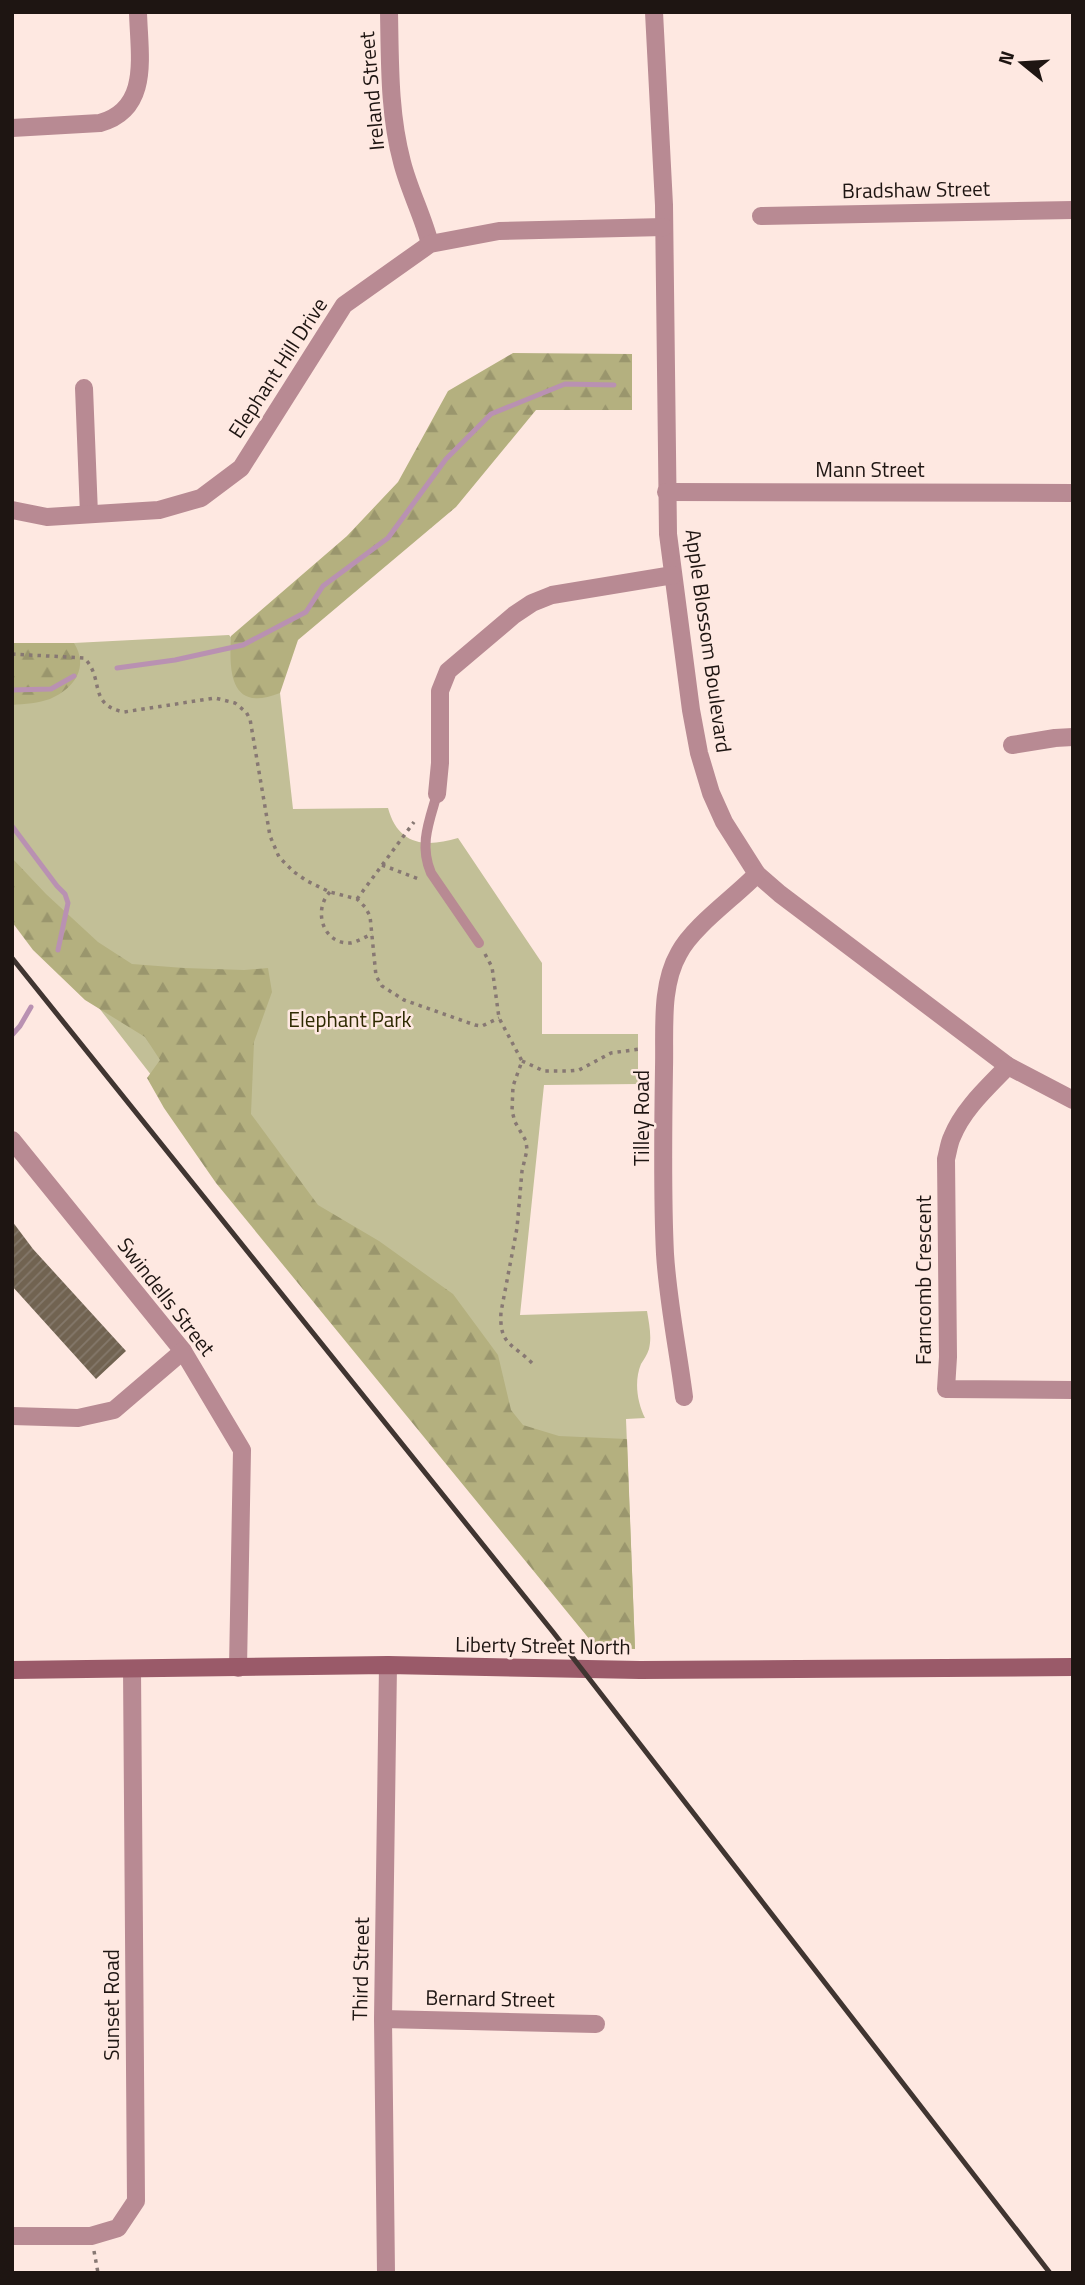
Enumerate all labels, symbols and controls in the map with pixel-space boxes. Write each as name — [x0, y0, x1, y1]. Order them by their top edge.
north arrow — [987, 28, 1057, 98]
street label: Ireland Street — [350, 30, 392, 152]
text: N — [990, 47, 1021, 68]
street label: Bradshaw Street — [842, 172, 991, 206]
street label: Elephant Hill Drive — [220, 291, 335, 444]
street label: Mann Street — [815, 453, 925, 485]
street label: Apple Blossom Boulevard — [677, 527, 741, 755]
park label: Elephant Park — [288, 1003, 412, 1035]
street label: Tilley Road — [625, 1070, 657, 1166]
street label: Farncomb Crescent — [907, 1195, 939, 1365]
street label: Swindells Street — [110, 1230, 224, 1363]
street label: Liberty Street North — [455, 1627, 631, 1663]
street label: Third Street — [343, 1916, 377, 2021]
street label: Sunset Road — [95, 1949, 127, 2061]
street label: Bernard Street — [425, 1981, 556, 2015]

